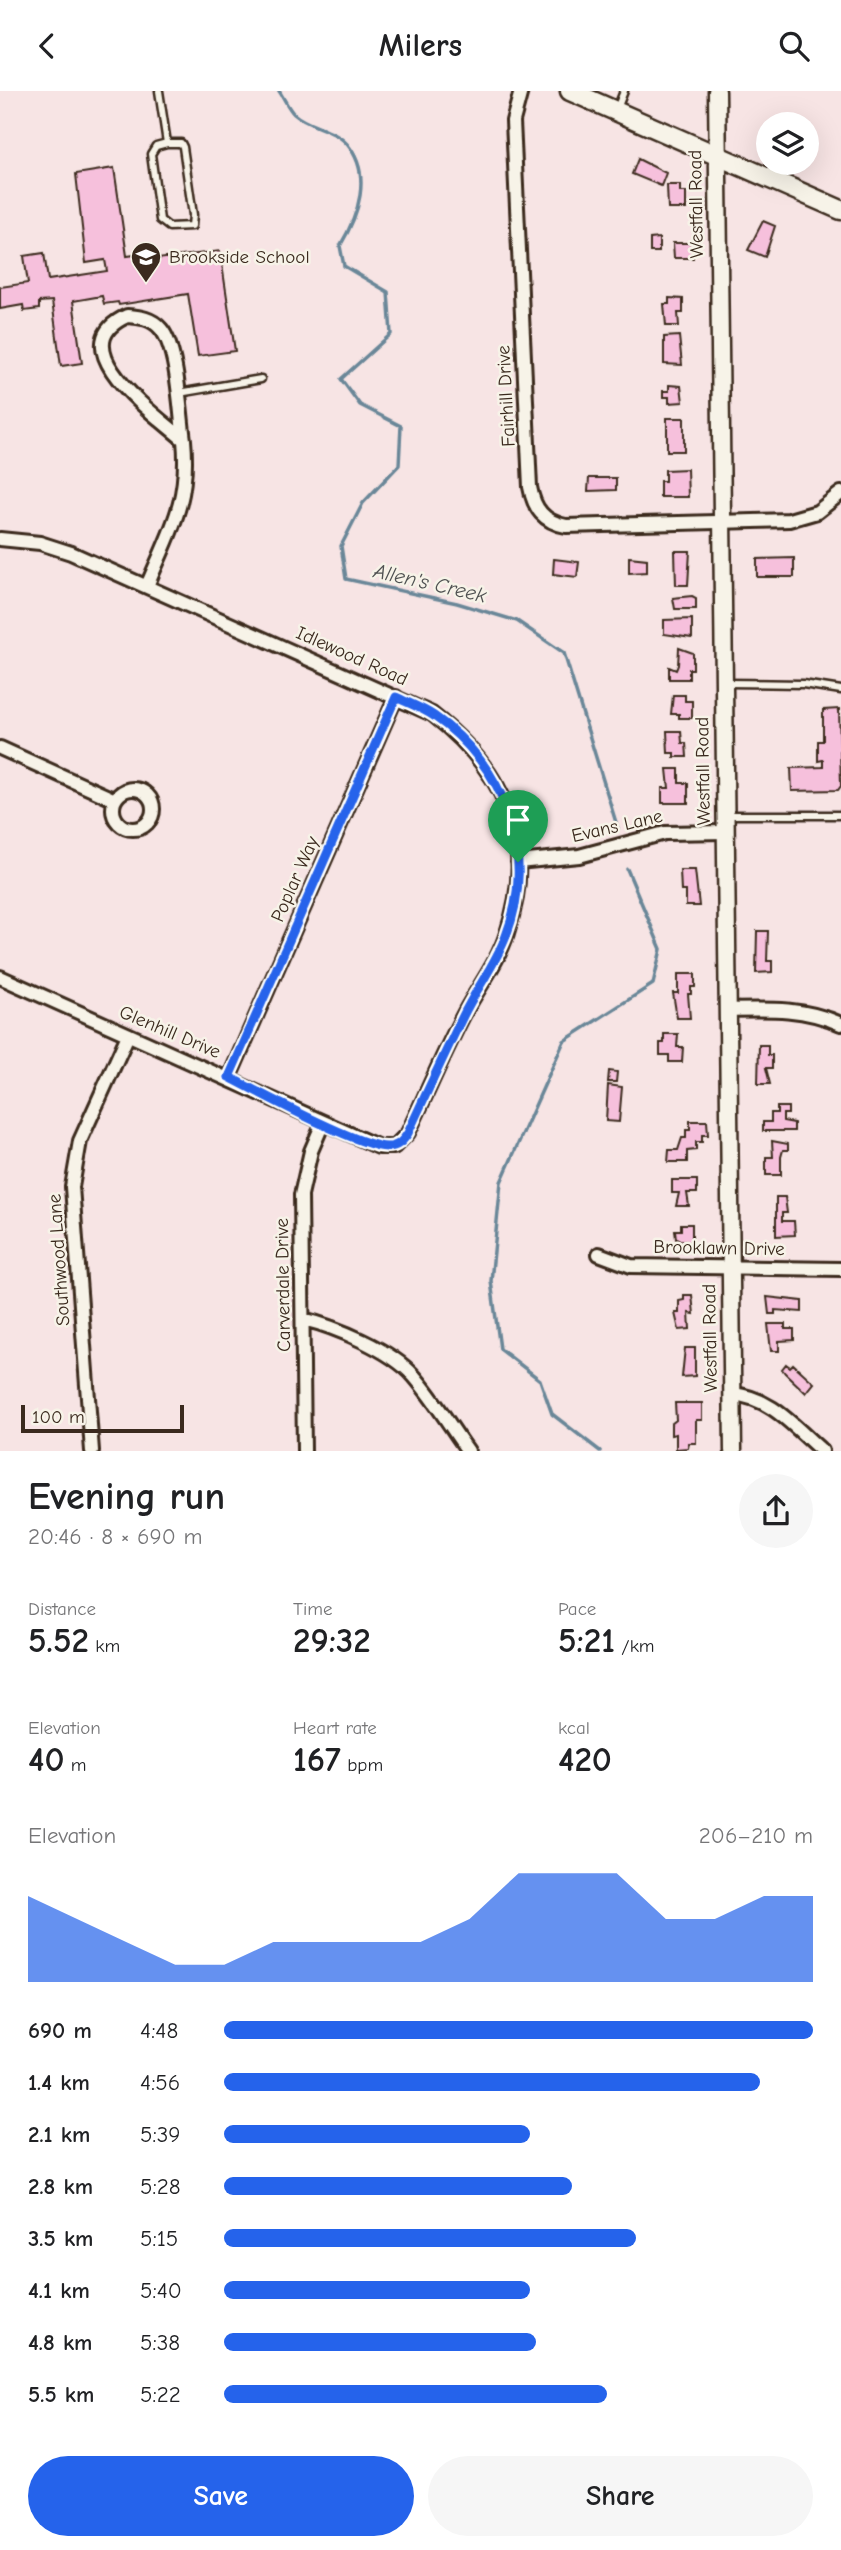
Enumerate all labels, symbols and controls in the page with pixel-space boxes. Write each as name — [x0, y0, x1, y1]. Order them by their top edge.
icon: back — [28, 27, 66, 65]
text: Milers — [379, 27, 462, 64]
icon: search — [775, 27, 813, 65]
map controls — [756, 112, 819, 175]
button: layers — [756, 112, 819, 175]
street label: Westfall Road — [684, 150, 708, 258]
school or university icon: Brookside School — [129, 240, 163, 284]
place label: Brookside School — [169, 246, 310, 268]
street label: Fairhill Drive — [492, 345, 520, 447]
water label: Allen's Creek — [370, 558, 489, 608]
street label: Idlewood Road — [293, 622, 411, 690]
street label: Westfall Road — [691, 717, 715, 825]
pin — [488, 790, 548, 862]
icon: arrive — [499, 801, 537, 839]
street label: Evans Lane — [569, 805, 665, 847]
street label: Poplar Way — [266, 832, 324, 925]
street label: Glenhill Drive — [116, 1001, 224, 1063]
street label: Southwood Lane — [43, 1193, 75, 1327]
street label: Carverdale Drive — [271, 1218, 295, 1352]
street label: Brooklawn Drive — [653, 1236, 785, 1260]
street label: Westfall Road — [698, 1284, 722, 1392]
scale bar — [21, 1402, 184, 1434]
text: 100 m — [32, 1406, 85, 1428]
button: share — [739, 1474, 813, 1548]
text: Evening run — [28, 1475, 225, 1519]
text: 20:46 · 8 × 690 m — [28, 1523, 202, 1550]
text: Distance — [28, 1598, 96, 1620]
text: Time — [293, 1598, 332, 1620]
text: Pace — [558, 1598, 596, 1620]
text: 5.52 — [28, 1620, 89, 1661]
text: 29:32 — [293, 1620, 371, 1661]
text: 5:21 — [558, 1620, 615, 1661]
text: km — [89, 1635, 120, 1657]
text: /km — [615, 1635, 655, 1657]
text: Elevation — [28, 1717, 101, 1739]
text: Heart rate — [293, 1717, 377, 1739]
text: kcal — [558, 1717, 590, 1739]
text: 40 — [28, 1739, 64, 1780]
text: 167 — [293, 1739, 341, 1780]
text: 420 — [558, 1739, 612, 1780]
text: m — [64, 1754, 87, 1776]
text: bpm — [341, 1754, 383, 1776]
text: Elevation — [28, 1822, 116, 1849]
text: 206–210 m — [699, 1822, 813, 1849]
text: 690 m — [28, 2017, 92, 2044]
text: 4:48 — [140, 2017, 178, 2044]
text: 1.4 km — [28, 2069, 90, 2096]
text: 4:56 — [140, 2069, 180, 2096]
text: 2.1 km — [28, 2121, 90, 2148]
text: 5:39 — [140, 2121, 180, 2148]
text: 2.8 km — [28, 2173, 93, 2200]
text: 5:28 — [140, 2173, 181, 2200]
text: 3.5 km — [28, 2225, 93, 2252]
text: 5:15 — [140, 2225, 178, 2252]
text: 4.1 km — [28, 2277, 90, 2304]
text: 5:40 — [140, 2277, 182, 2304]
text: 4.8 km — [28, 2329, 92, 2356]
text: 5:38 — [140, 2329, 180, 2356]
text: 5.5 km — [28, 2381, 94, 2408]
text: 5:22 — [140, 2381, 181, 2408]
button: Save — [28, 2456, 414, 2536]
button: Share — [428, 2456, 813, 2536]

